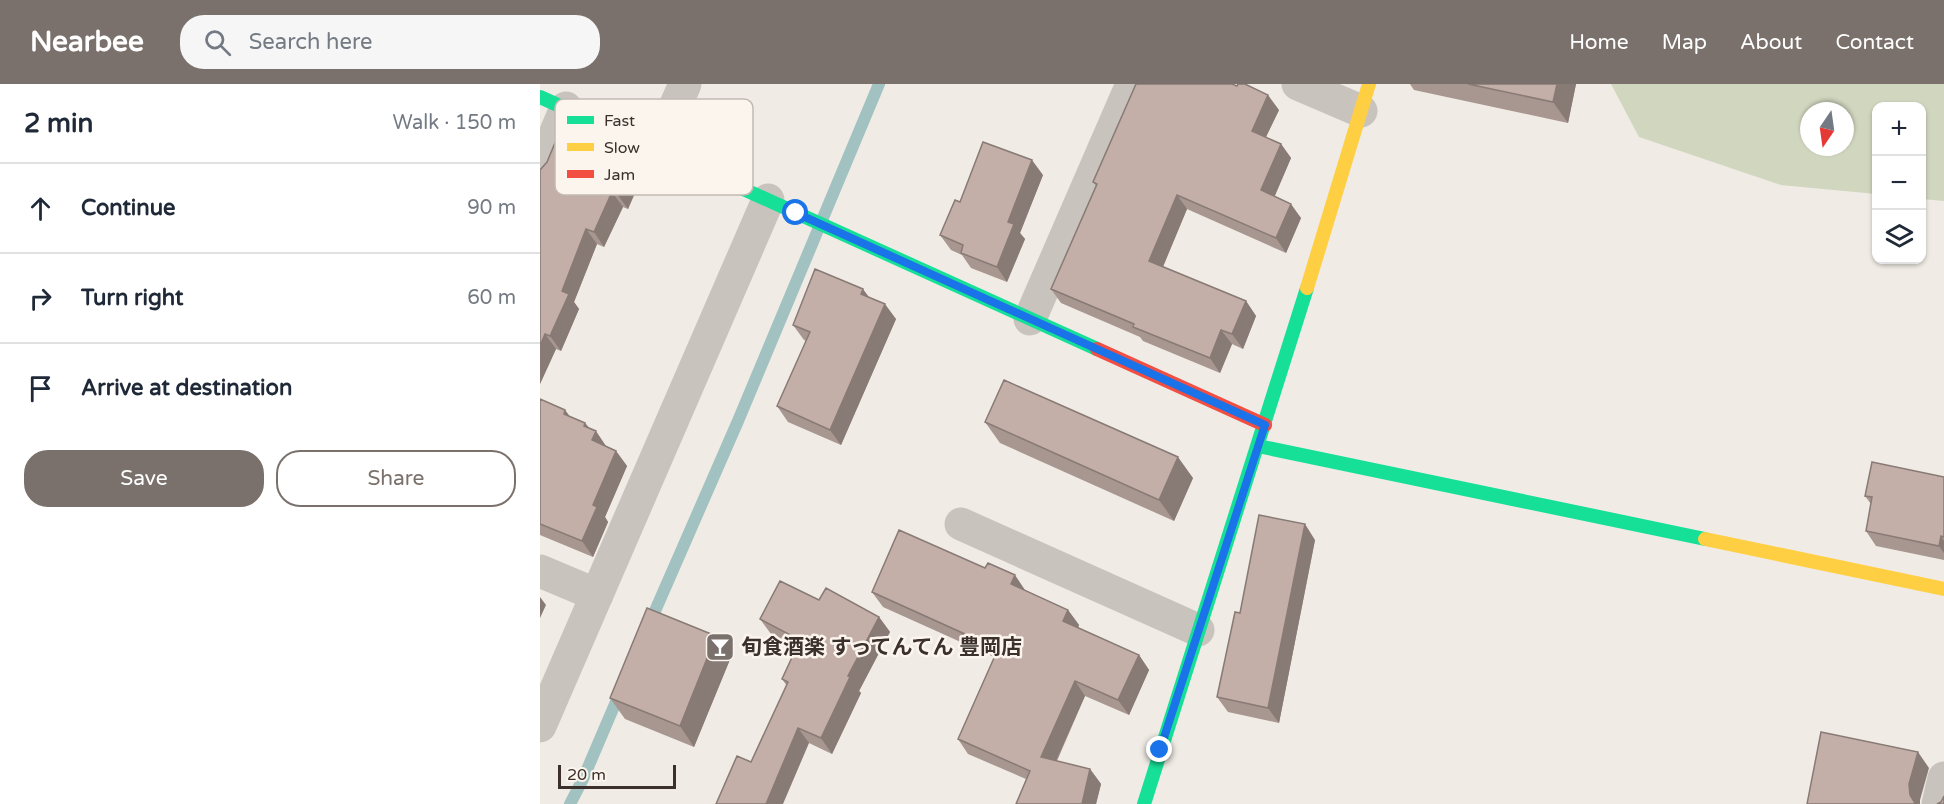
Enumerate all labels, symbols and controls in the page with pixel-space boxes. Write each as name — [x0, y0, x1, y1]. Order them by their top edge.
search box — [180, 15, 600, 69]
text: Nearbee — [30, 25, 144, 59]
icon: search — [201, 26, 234, 59]
text: Search here — [249, 29, 372, 55]
text: Home — [1569, 30, 1629, 55]
text: Map — [1662, 30, 1707, 55]
text: About — [1740, 30, 1802, 55]
text: Contact — [1835, 30, 1914, 55]
legend — [555, 99, 753, 195]
north arrow — [1800, 102, 1854, 156]
map controls — [1872, 102, 1926, 264]
button: + — [1872, 102, 1926, 156]
text: 2 min — [24, 108, 93, 139]
text: Walk · 150 m — [393, 111, 516, 135]
text: Fast — [604, 111, 635, 131]
text: Slow — [604, 138, 640, 158]
button: − — [1872, 156, 1926, 210]
text: Jam — [604, 165, 635, 185]
icon: ahead — [24, 192, 57, 225]
text: Continue — [81, 195, 176, 221]
text: 90 m — [467, 196, 516, 220]
route start — [782, 199, 808, 225]
button: layers — [1872, 210, 1926, 264]
icon: right — [24, 282, 57, 315]
text: Turn right — [81, 285, 183, 311]
text: 60 m — [467, 286, 516, 310]
icon: arrive — [24, 372, 57, 405]
text: Arrive at destination — [81, 375, 292, 401]
button: Save — [24, 450, 264, 507]
button: Share — [276, 450, 516, 507]
bar icon: 旬食酒楽 すってんてん 豊岡店 — [704, 631, 736, 663]
place label: 旬食酒楽 すってんてん 豊岡店 — [741, 635, 1022, 660]
route end — [1146, 736, 1172, 762]
scale bar — [558, 762, 676, 790]
text: 20 m — [567, 765, 606, 785]

